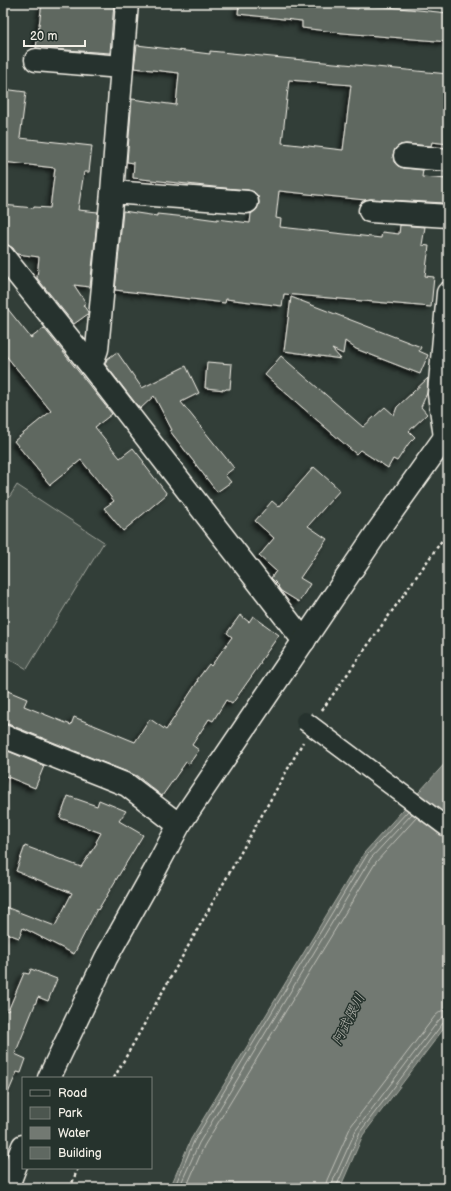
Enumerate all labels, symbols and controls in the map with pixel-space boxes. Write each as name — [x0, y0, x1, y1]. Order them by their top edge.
scale bar — [24, 22, 85, 48]
text: 20 m — [30, 29, 57, 44]
water label: 阿武隈川 — [328, 990, 369, 1048]
legend — [22, 1077, 152, 1169]
text: Road — [58, 1086, 87, 1101]
text: Park — [58, 1106, 82, 1121]
text: Water — [58, 1126, 90, 1141]
text: Building — [58, 1146, 102, 1161]

